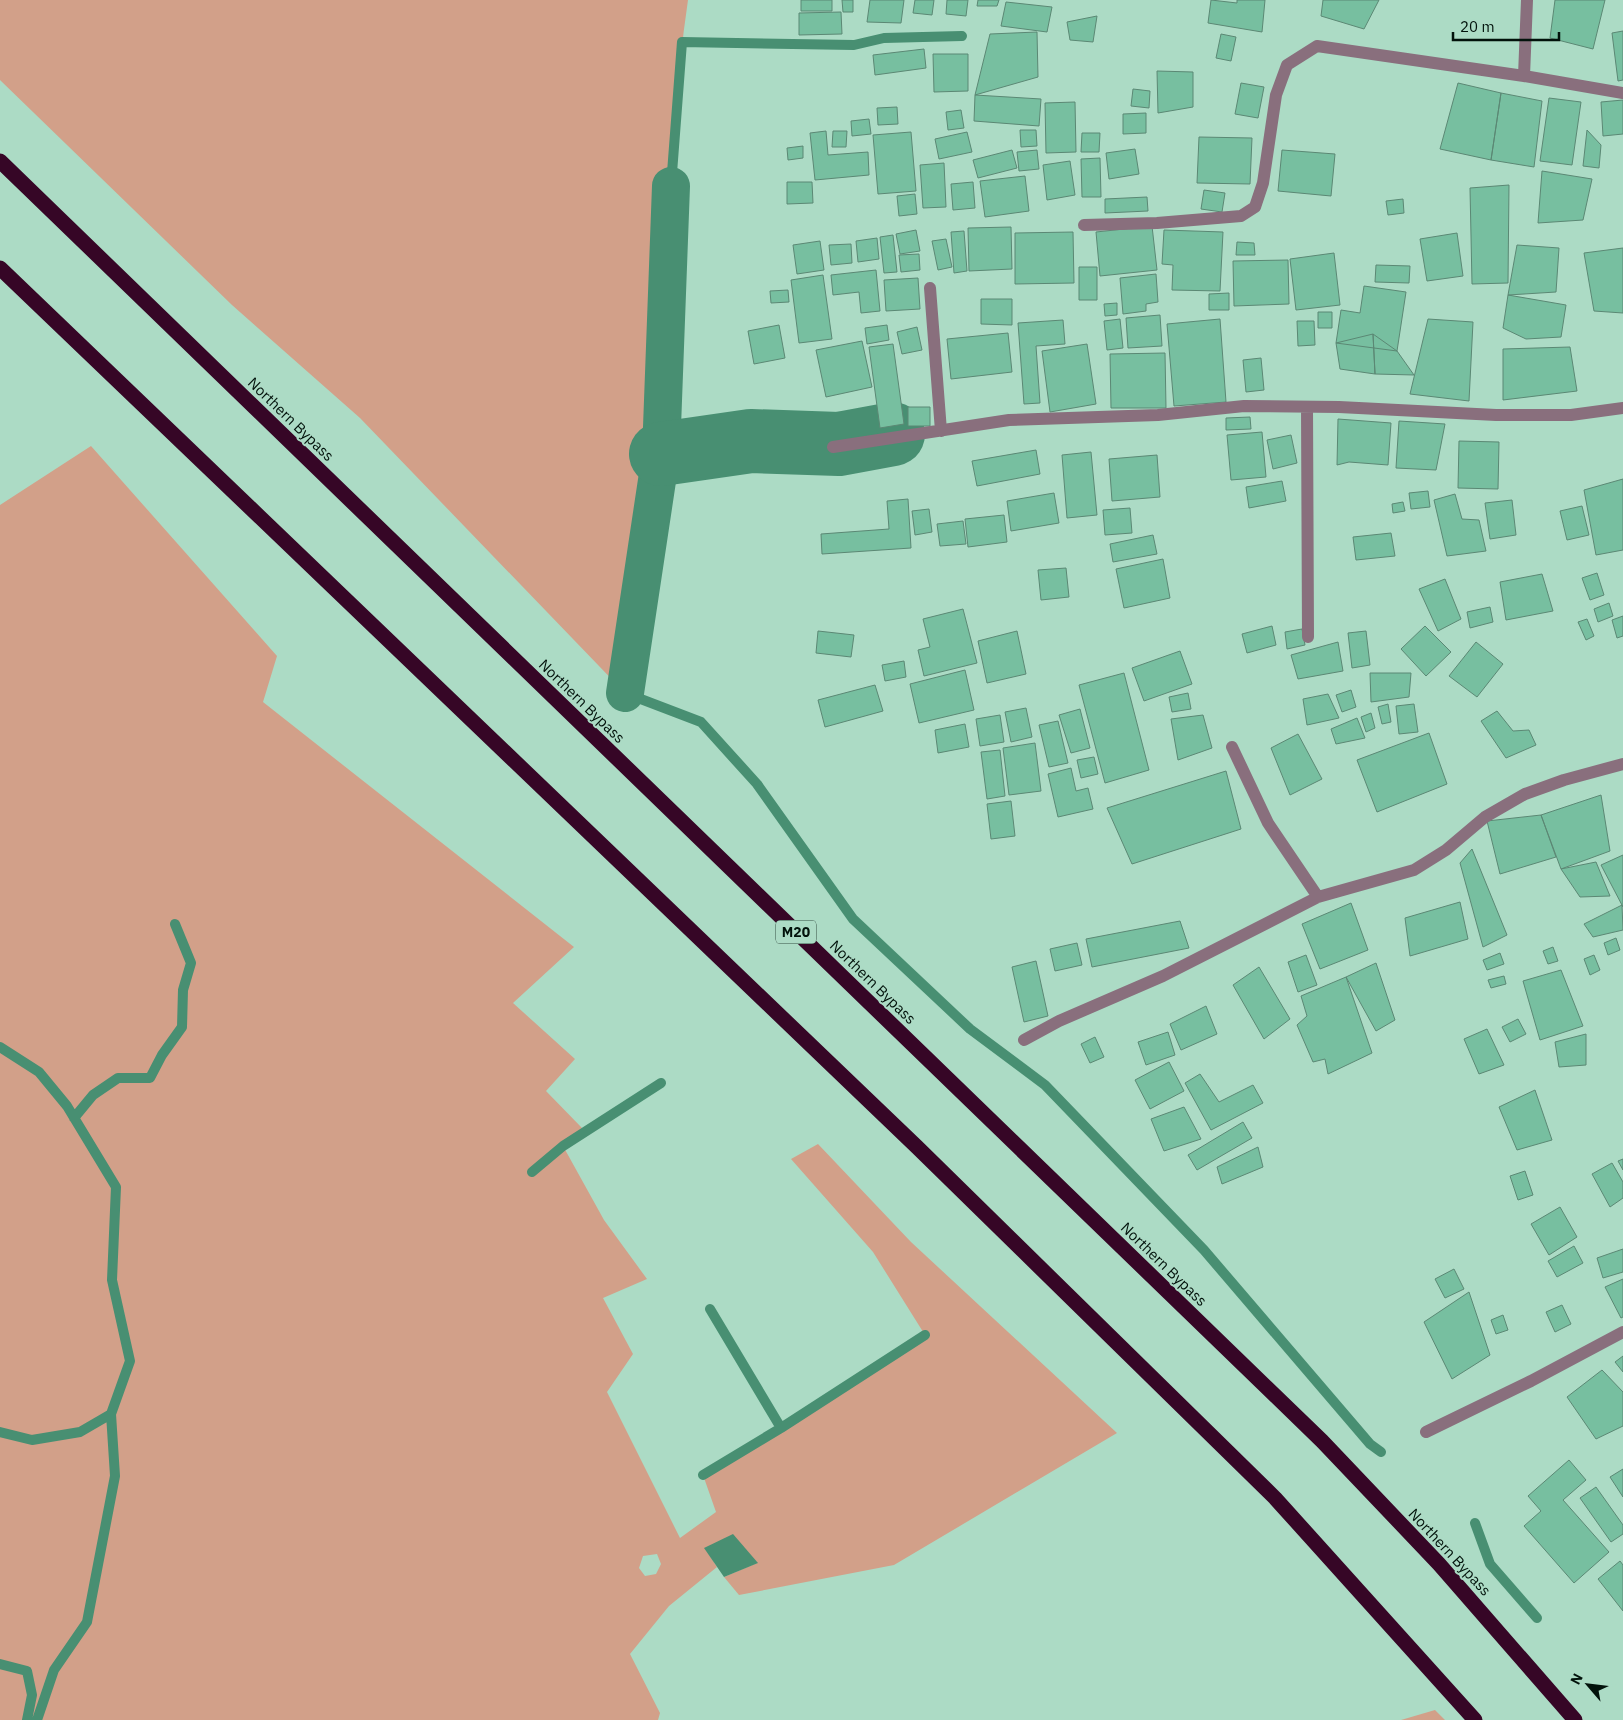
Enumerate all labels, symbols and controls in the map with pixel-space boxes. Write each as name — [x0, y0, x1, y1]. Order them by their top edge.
scale bar — [1453, 10, 1559, 42]
text: 20 m — [1460, 17, 1495, 36]
street label: Northern Bypass — [244, 373, 338, 465]
street label: Northern Bypass — [535, 655, 629, 747]
road number: M20 — [776, 920, 816, 944]
street label: Northern Bypass — [826, 936, 920, 1028]
street label: Northern Bypass — [1117, 1218, 1211, 1310]
street label: Northern Bypass — [1405, 1504, 1495, 1600]
north arrow — [1563, 1660, 1613, 1710]
text: N — [1566, 1670, 1587, 1688]

